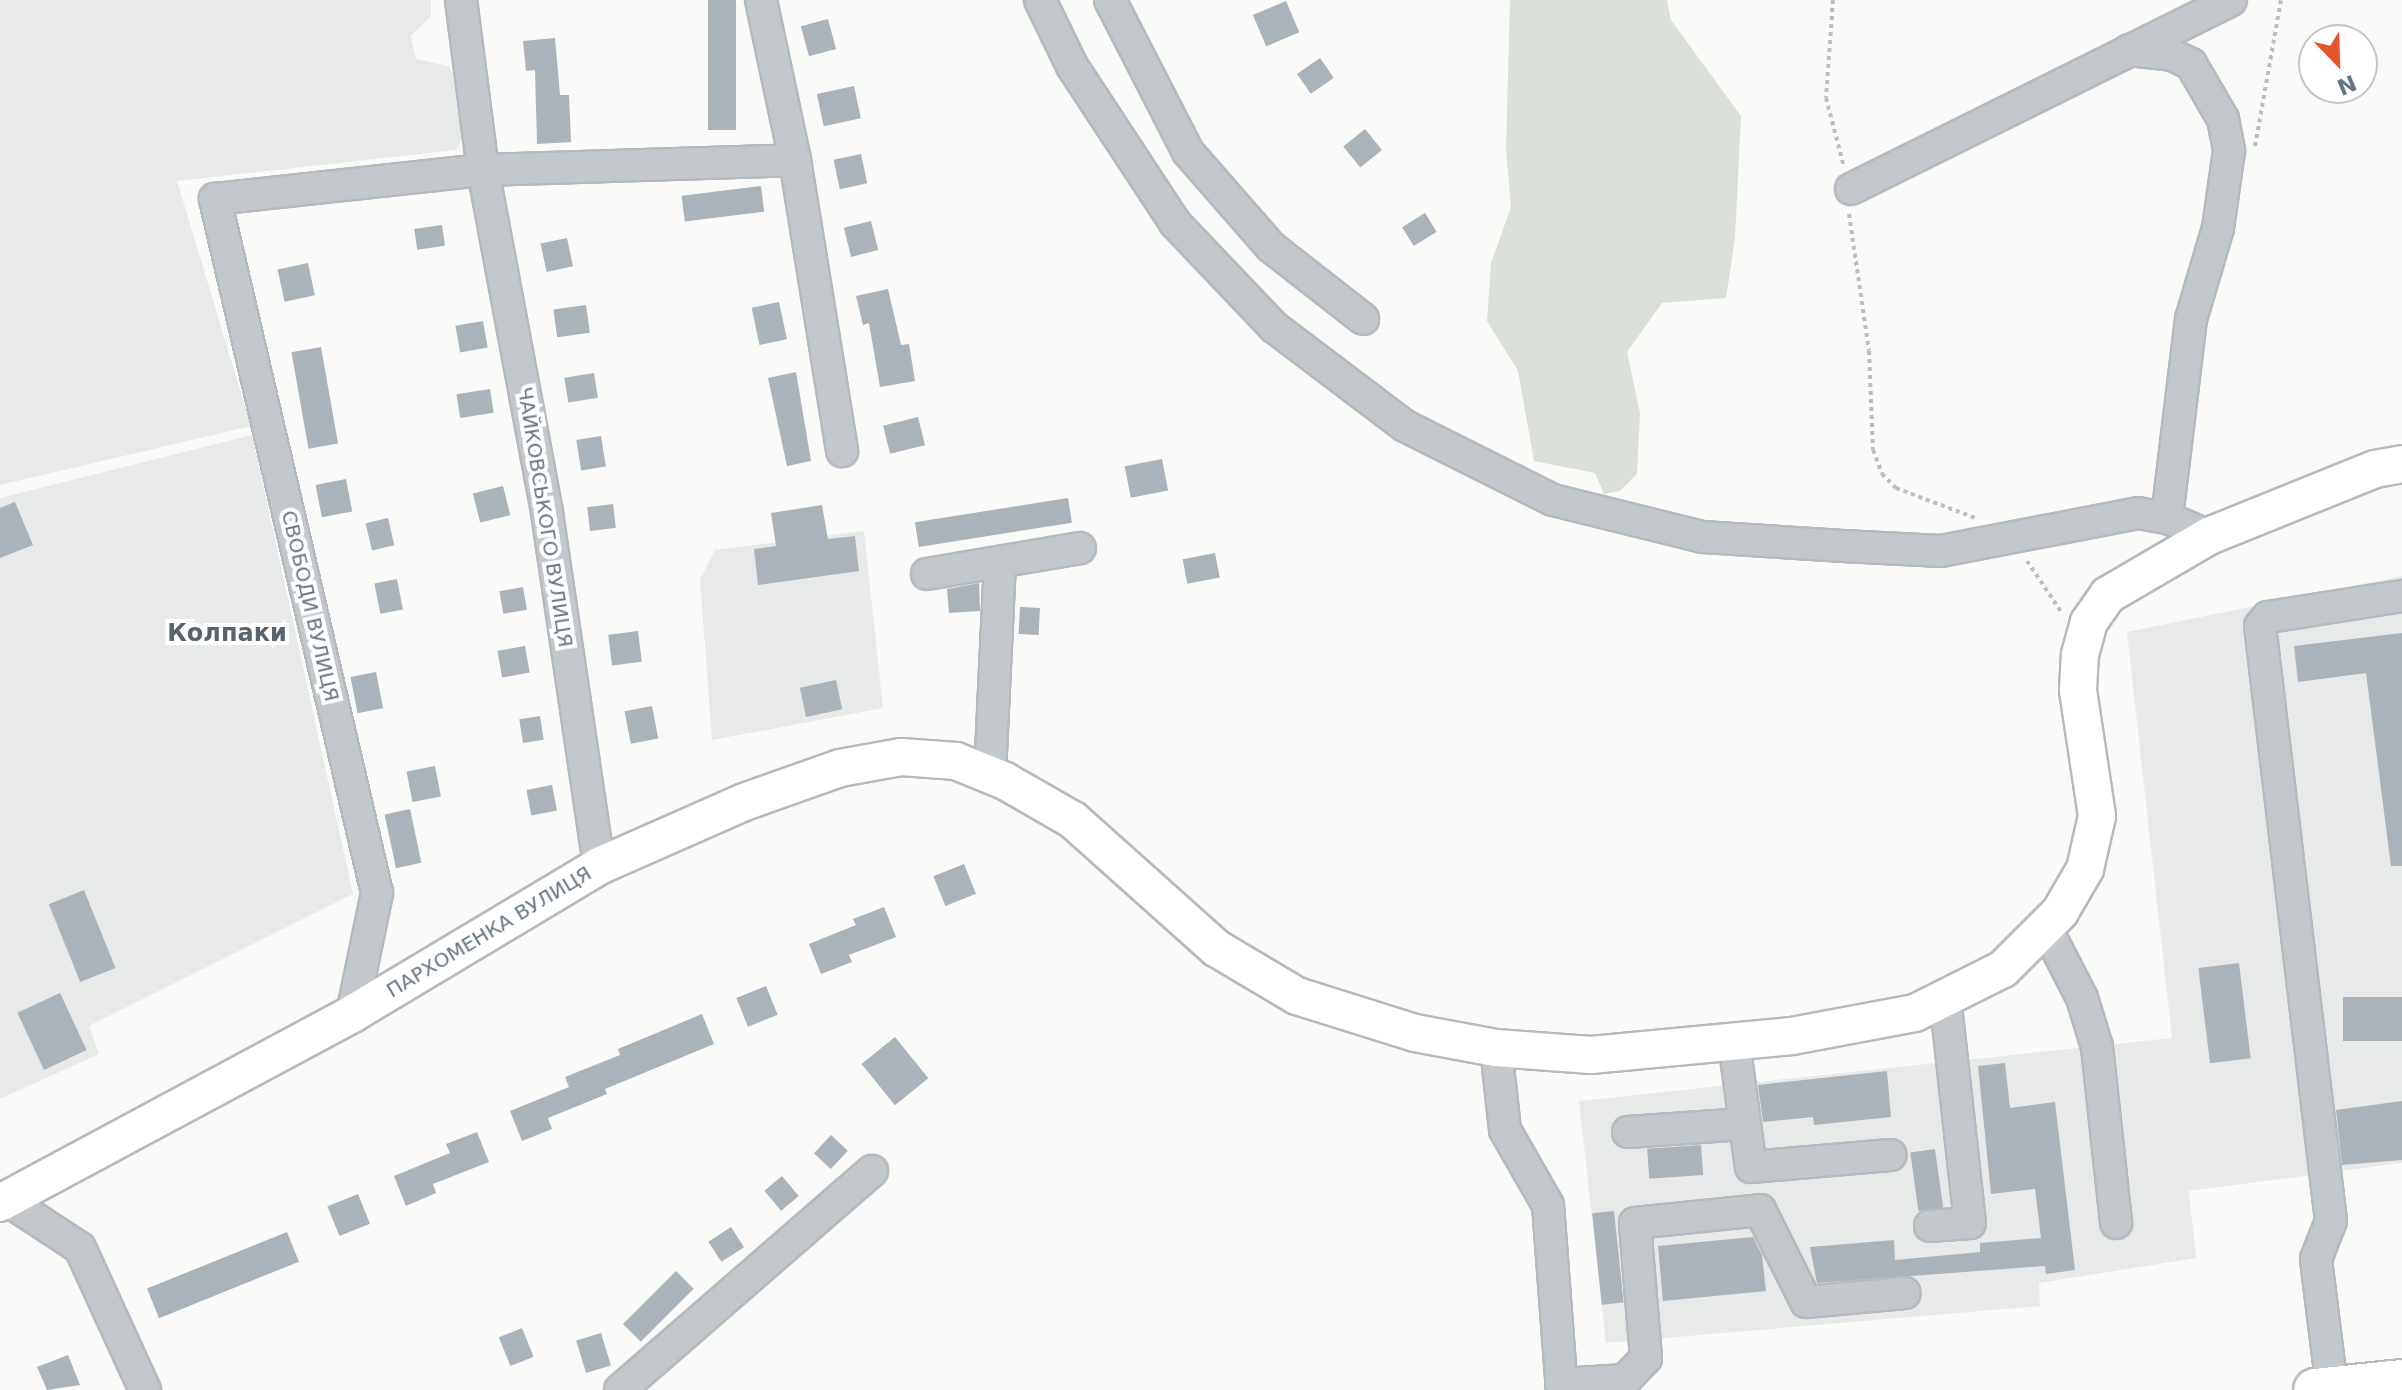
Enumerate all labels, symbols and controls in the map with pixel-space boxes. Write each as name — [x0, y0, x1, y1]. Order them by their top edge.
north arrow — [2298, 24, 2378, 104]
text: N — [2333, 70, 2360, 100]
street label: ЧАЙКОВСЬКОГО ВУЛИЦЯ — [513, 385, 577, 649]
street label: СВОБОДИ ВУЛИЦЯ — [276, 508, 344, 704]
district label: Колпаки — [167, 620, 287, 648]
street label: ПАРХОМЕНКА ВУЛИЦЯ — [382, 861, 596, 1003]

